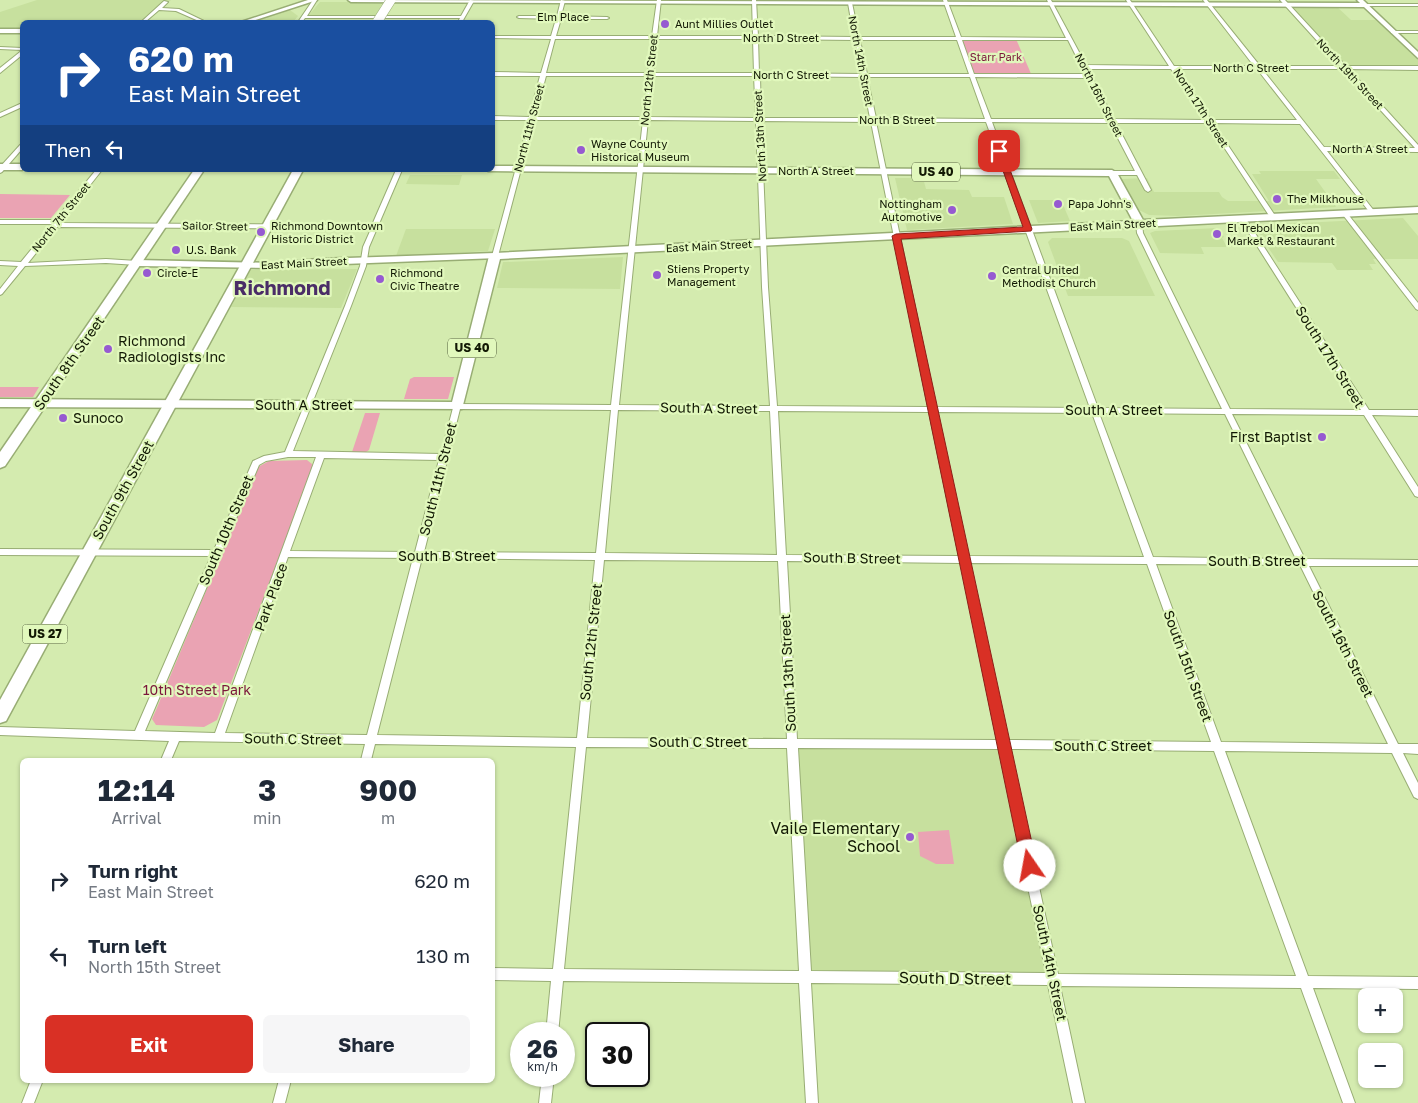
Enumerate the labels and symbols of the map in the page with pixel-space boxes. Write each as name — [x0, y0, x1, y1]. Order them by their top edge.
street label: Elm Place — [537, 10, 589, 23]
street label: North 14th Street — [846, 15, 877, 107]
place label: Aunt Millies Outlet — [675, 17, 773, 30]
marker: Aunt Millies Outlet — [659, 18, 671, 30]
street label: North D Street — [743, 31, 819, 44]
street label: North 12th Street — [637, 34, 660, 126]
street label: North 19th Street — [1314, 36, 1386, 112]
park label: Starr Park — [970, 50, 1022, 63]
street label: North 16th Street — [1073, 51, 1126, 139]
street label: North C Street — [1213, 61, 1289, 74]
street label: North 17th Street — [1171, 66, 1232, 149]
street label: North C Street — [753, 68, 829, 81]
street label: North 11th Street — [511, 82, 547, 173]
street label: North 13th Street — [751, 90, 768, 182]
street label: North B Street — [859, 113, 935, 126]
pin — [978, 130, 1020, 172]
place label: Wayne County Historical Museum — [591, 137, 690, 163]
street label: North A Street — [1332, 142, 1408, 155]
marker: Wayne County Historical Museum — [575, 144, 587, 156]
road number: US 40 — [912, 162, 960, 182]
street label: North A Street — [778, 164, 854, 177]
street label: North 7th Street — [29, 179, 93, 254]
place label: The Milkhouse — [1287, 192, 1364, 205]
marker: The Milkhouse — [1271, 193, 1283, 205]
place label: Nottingham Automotive — [879, 197, 942, 223]
place label: Papa John's — [1068, 197, 1132, 210]
marker: Papa John's — [1052, 198, 1064, 210]
marker: Nottingham Automotive — [946, 204, 958, 216]
street label: East Main Street — [1069, 216, 1157, 233]
street label: Sailor Street — [182, 218, 248, 233]
place label: Richmond Downtown Historic District — [271, 219, 383, 245]
place label: El Trebol Mexican Market & Restaurant — [1227, 221, 1335, 247]
marker: Richmond Downtown Historic District — [255, 226, 267, 238]
marker: El Trebol Mexican Market & Restaurant — [1211, 228, 1223, 240]
street label: East Main Street — [665, 237, 753, 254]
place label: U.S. Bank — [186, 243, 236, 256]
marker: U.S. Bank — [170, 244, 182, 256]
street label: East Main Street — [260, 254, 348, 271]
place label: Stiens Property Management — [667, 262, 749, 288]
place label: Central United Methodist Church — [1002, 263, 1096, 289]
place label: Circle-E — [157, 266, 199, 279]
place label: Richmond Civic Theatre — [390, 266, 459, 292]
marker: Circle-E — [141, 267, 153, 279]
marker: Stiens Property Management — [651, 269, 663, 281]
marker: Central United Methodist Church — [986, 270, 998, 282]
marker: Richmond Civic Theatre — [374, 273, 386, 285]
district label: Richmond — [234, 275, 330, 299]
street label: South 17th Street — [1292, 303, 1369, 411]
street label: South 8th Street — [30, 312, 107, 413]
place label: Richmond Radiologists Inc — [118, 332, 226, 365]
road number: US 40 — [448, 338, 496, 358]
marker: Richmond Radiologists Inc — [102, 343, 114, 355]
street label: South A Street — [255, 396, 353, 413]
street label: South A Street — [660, 398, 758, 417]
street label: South A Street — [1065, 401, 1163, 418]
place label: Sunoco — [73, 409, 123, 426]
marker: Sunoco — [57, 412, 69, 424]
street label: South 11th Street — [415, 420, 460, 537]
place label: First Baptist — [1230, 428, 1312, 445]
marker: First Baptist — [1316, 431, 1328, 443]
street label: South 9th Street — [88, 437, 157, 542]
street label: South 10th Street — [195, 472, 256, 588]
street label: South B Street — [398, 547, 496, 564]
street label: South B Street — [803, 548, 901, 567]
street label: South B Street — [1208, 552, 1306, 569]
street label: Park Place — [250, 561, 291, 633]
street label: South 12th Street — [576, 583, 605, 701]
street label: South 16th Street — [1309, 587, 1378, 700]
street label: South 15th Street — [1160, 608, 1217, 724]
street label: South 13th Street — [776, 614, 799, 732]
road number: US 27 — [22, 624, 68, 644]
park label: 10th Street Park — [143, 681, 251, 698]
street label: South C Street — [244, 729, 342, 748]
street label: South C Street — [649, 733, 747, 750]
street label: South C Street — [1054, 737, 1152, 754]
place label: Vaile Elementary School — [770, 818, 900, 856]
marker: Vaile Elementary School — [904, 831, 916, 843]
position arrow — [1003, 839, 1055, 891]
street label: South 14th Street — [1030, 903, 1071, 1022]
street label: South D Street — [899, 967, 1011, 989]
speed limit sign: 30 — [585, 1022, 650, 1087]

